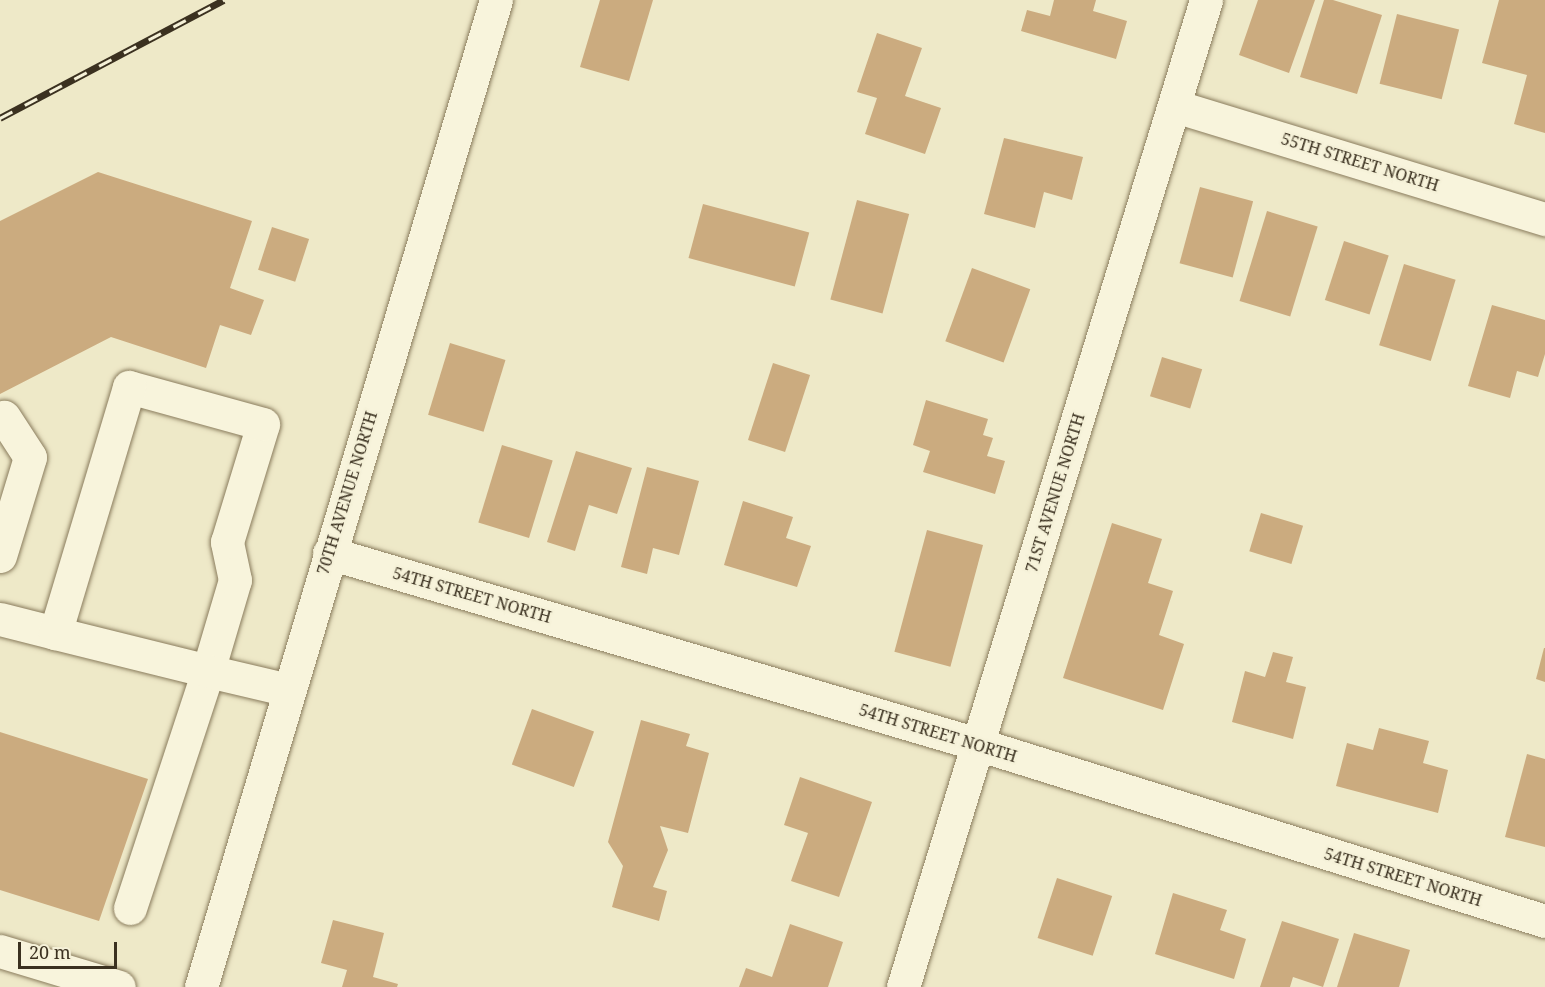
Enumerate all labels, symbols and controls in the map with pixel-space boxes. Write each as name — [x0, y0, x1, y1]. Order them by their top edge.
street label: 55TH STREET NORTH — [1279, 129, 1441, 195]
street label: 70TH AVENUE NORTH — [313, 409, 381, 577]
street label: 71ST AVENUE NORTH — [1022, 411, 1088, 575]
street label: 54TH STREET NORTH — [391, 563, 553, 627]
street label: 54TH STREET NORTH — [857, 700, 1019, 766]
street label: 54TH STREET NORTH — [1322, 844, 1484, 910]
scale bar — [21, 930, 120, 968]
text: 20 m — [29, 940, 71, 964]

